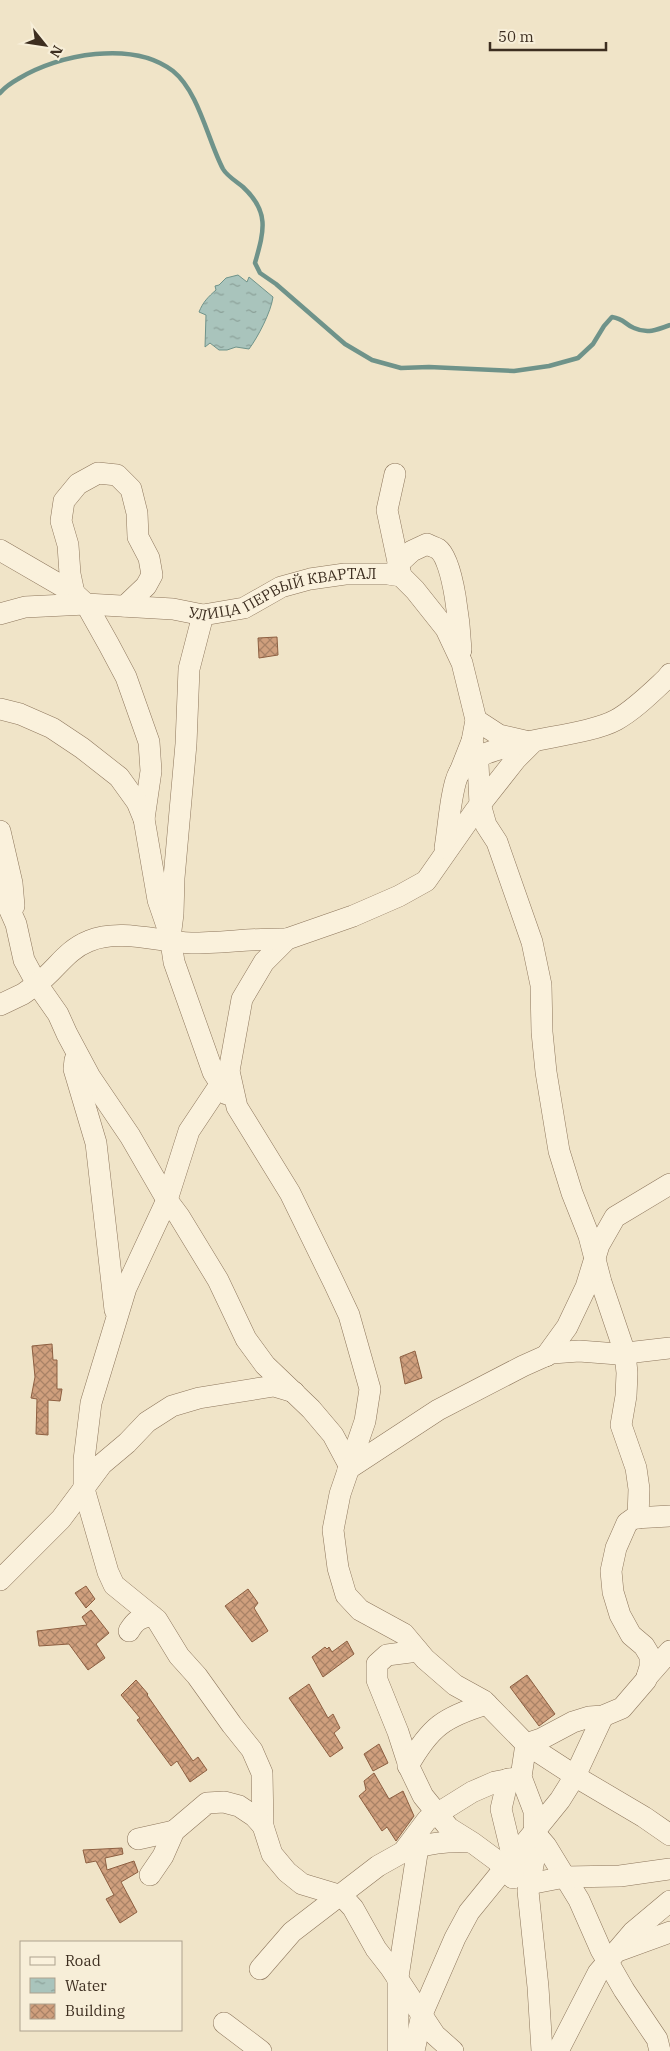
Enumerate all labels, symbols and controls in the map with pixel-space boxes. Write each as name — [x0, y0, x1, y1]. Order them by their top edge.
north arrow — [20, 20, 70, 70]
scale bar — [490, 20, 606, 52]
text: 50 m — [498, 27, 534, 46]
text: N — [46, 42, 67, 61]
street label: УЛИЦА ПЕРВЫЙ КВАРТАЛ — [187, 564, 376, 625]
legend — [20, 1941, 182, 2031]
text: Road — [65, 1951, 101, 1970]
text: Water — [65, 1976, 107, 1995]
text: Building — [65, 2001, 125, 2020]

